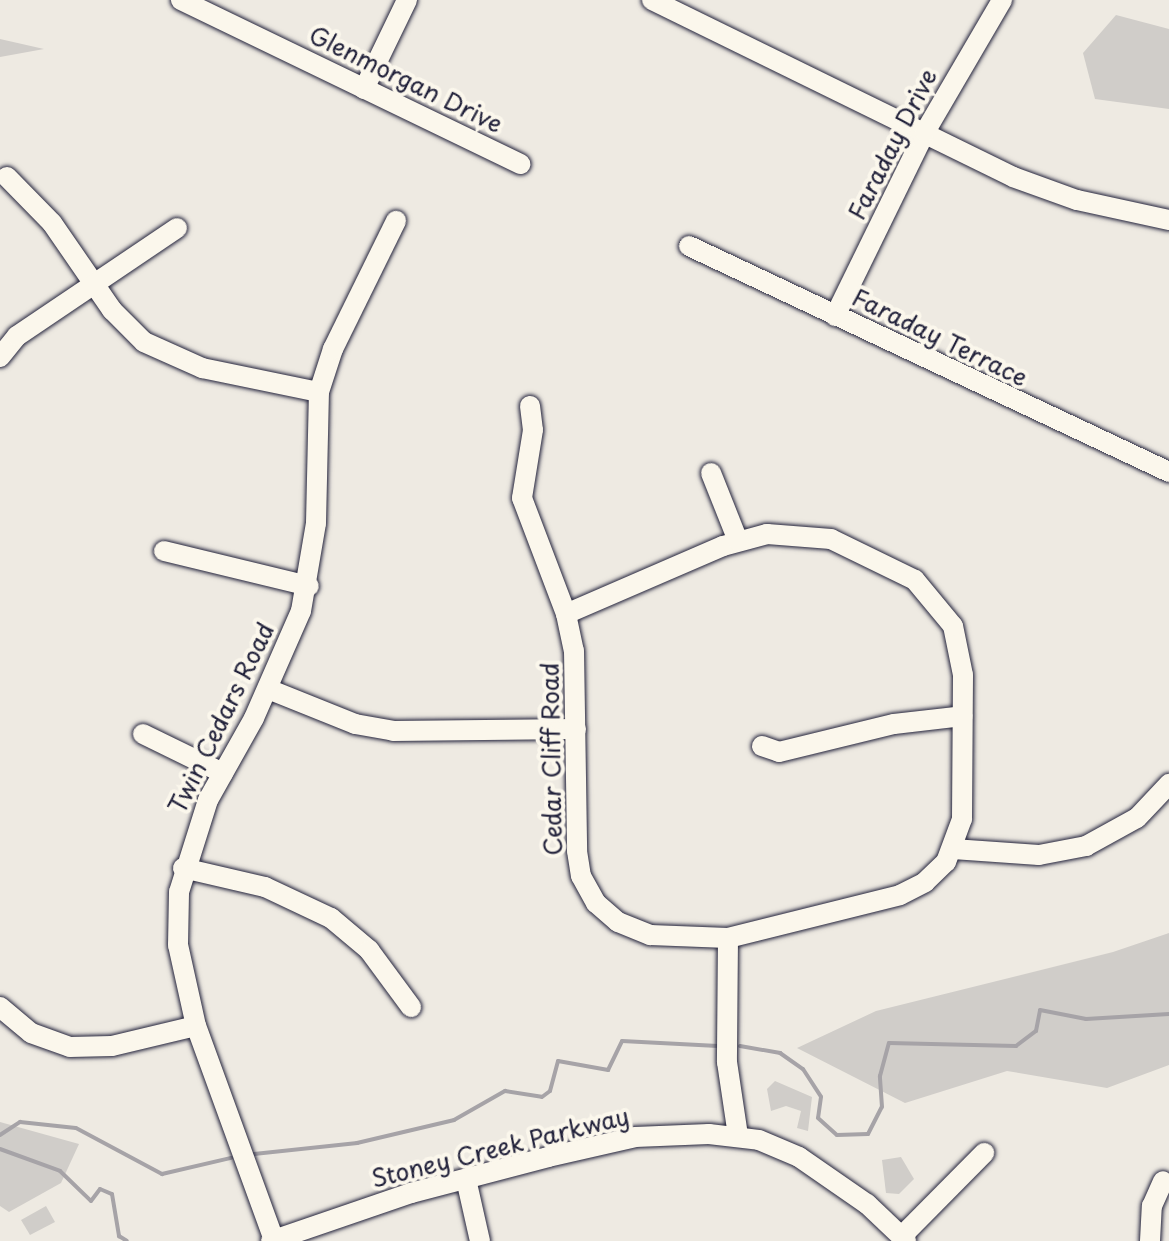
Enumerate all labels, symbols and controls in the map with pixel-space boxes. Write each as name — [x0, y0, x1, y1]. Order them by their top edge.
street label: Glenmorgan Drive — [305, 20, 507, 138]
street label: Faraday Drive — [842, 64, 942, 224]
street label: Faraday Terrace — [848, 282, 1032, 392]
street label: Twin Cedars Road — [163, 619, 279, 817]
street label: Cedar Cliff Road — [535, 662, 567, 856]
street label: Stoney Creek Parkway — [367, 1101, 633, 1193]

